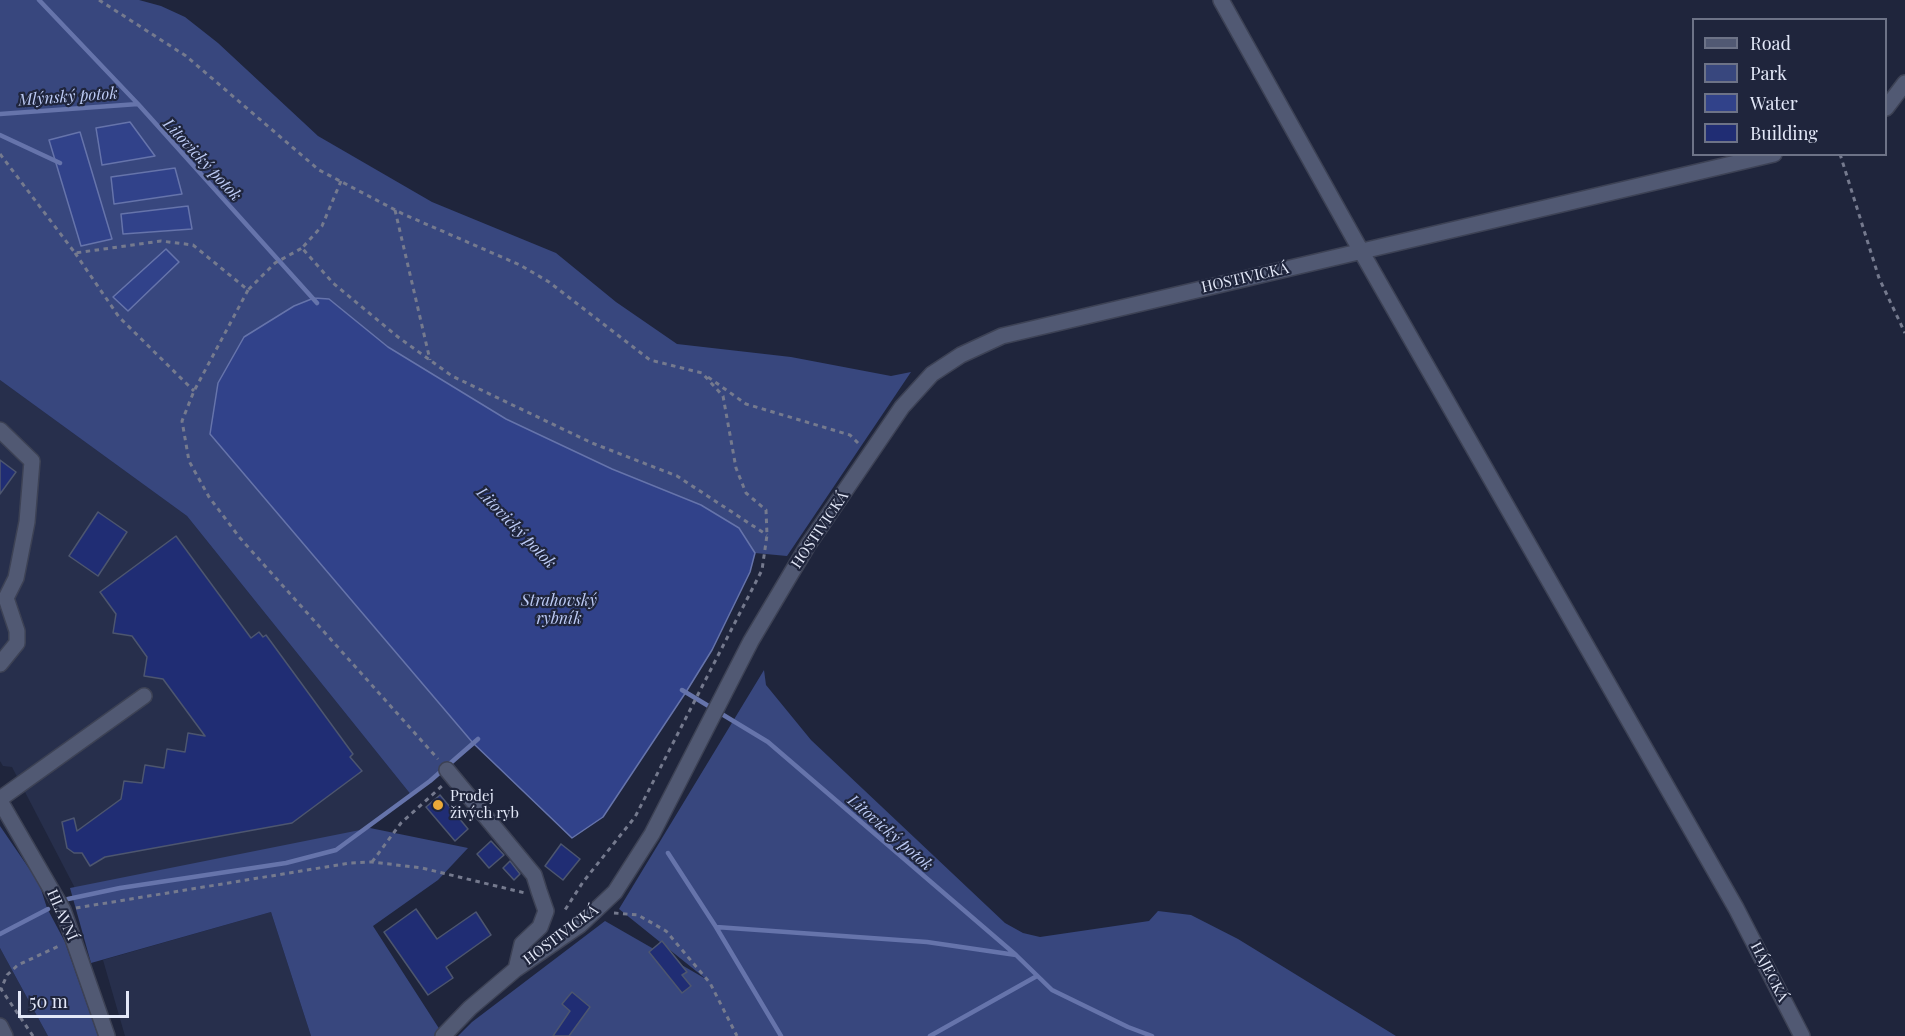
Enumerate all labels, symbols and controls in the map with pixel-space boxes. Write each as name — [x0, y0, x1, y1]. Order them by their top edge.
legend — [1692, 18, 1887, 156]
text: Road — [1750, 31, 1791, 55]
text: Park — [1750, 61, 1787, 85]
water label: Mlýnský potok — [18, 84, 118, 110]
text: Water — [1750, 91, 1798, 115]
water label: Litovický potok — [159, 115, 245, 205]
text: Building — [1750, 121, 1818, 145]
street label: HOSTIVICKÁ — [1200, 259, 1290, 297]
water label: Litovický potok — [472, 483, 560, 573]
street label: HOSTIVICKÁ — [788, 488, 852, 572]
water label: Strahovský rybník — [521, 591, 597, 629]
place label: Prodej živých ryb — [450, 787, 519, 822]
water label: Litovický potok — [844, 791, 936, 875]
marker: Prodej živých ryb — [431, 798, 445, 812]
street label: HLAVNÍ — [43, 887, 81, 943]
street label: HOSTIVICKÁ — [520, 901, 602, 969]
street label: HÁJECKÁ — [1746, 939, 1792, 1005]
scale bar — [21, 979, 132, 1017]
text: 50 m — [29, 989, 68, 1013]

